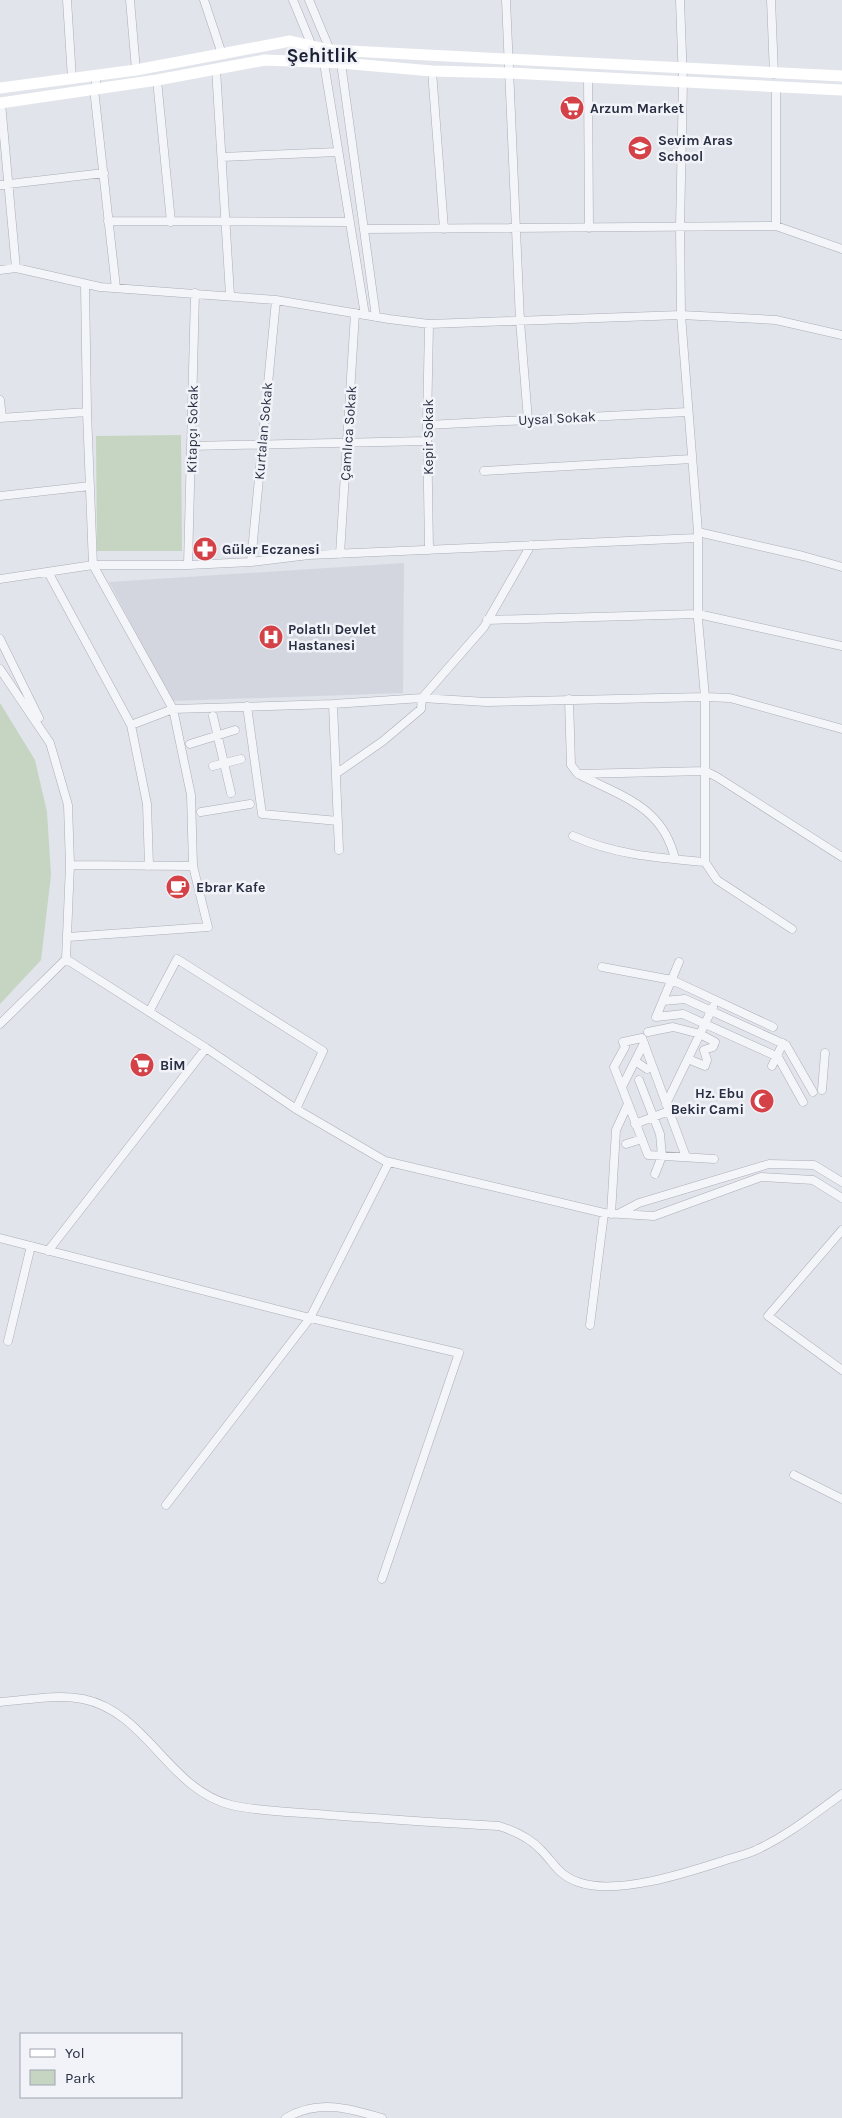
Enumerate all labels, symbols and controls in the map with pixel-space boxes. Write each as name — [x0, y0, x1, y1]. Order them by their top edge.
district label: Şehitlik — [286, 45, 358, 67]
supermarket icon: Arzum Market — [559, 95, 585, 121]
place label: Arzum Market — [590, 100, 684, 117]
place label: Sevim Aras School — [658, 132, 733, 165]
school or university icon: Sevim Aras School — [627, 135, 653, 161]
street label: Kurtalan Sokak — [251, 381, 276, 481]
street label: Kitapçı Sokak — [183, 385, 202, 473]
street label: Çamlıca Sokak — [337, 385, 360, 481]
street label: Kepir Sokak — [420, 399, 437, 475]
street label: Uysal Sokak — [518, 408, 596, 429]
pharmacy icon: Güler Eczanesi — [192, 536, 218, 562]
place label: Güler Eczanesi — [222, 541, 320, 558]
place label: Polatlı Devlet Hastanesi — [288, 621, 376, 654]
hospital icon: Polatlı Devlet Hastanesi — [258, 624, 284, 650]
cafe icon: Ebrar Kafe — [165, 874, 191, 900]
place label: Ebrar Kafe — [196, 879, 265, 896]
supermarket icon: BİM — [129, 1052, 155, 1078]
place label: BİM — [160, 1057, 186, 1074]
place label: Hz. Ebu Bekir Cami — [671, 1085, 744, 1118]
mosque icon: Hz. Ebu Bekir Cami — [749, 1088, 775, 1114]
legend — [20, 2033, 182, 2098]
text: Yol — [65, 2044, 85, 2062]
text: Park — [65, 2069, 95, 2087]

